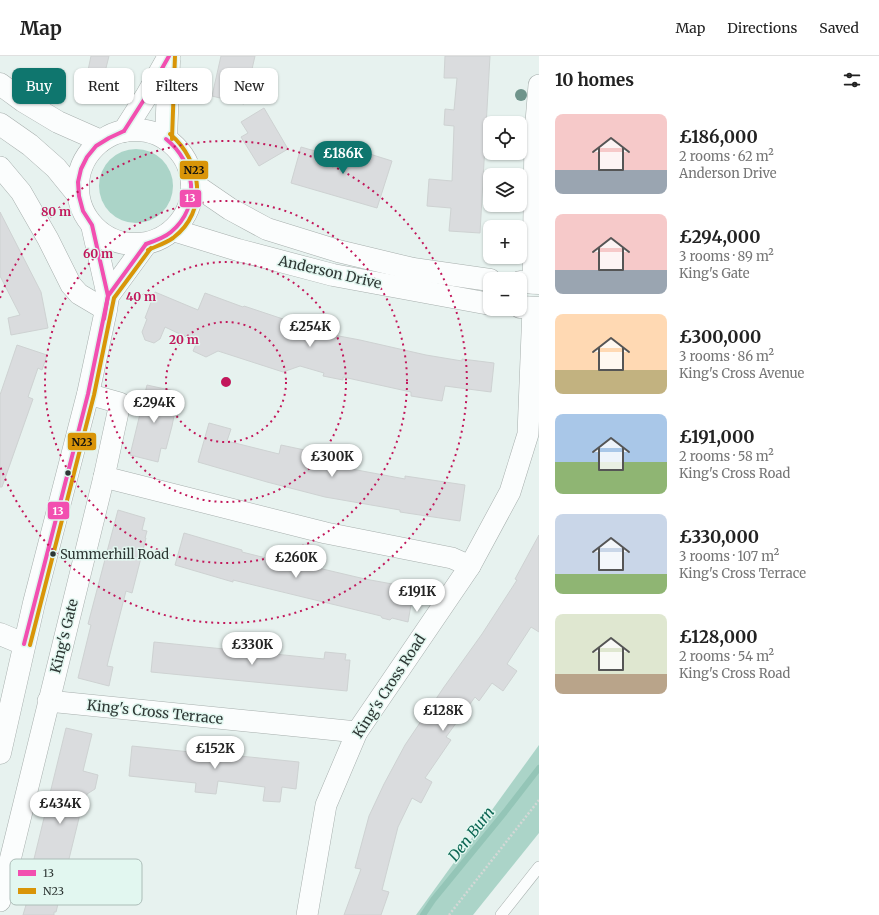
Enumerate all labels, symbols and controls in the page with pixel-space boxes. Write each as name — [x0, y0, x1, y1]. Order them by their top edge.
text: Map — [20, 16, 62, 40]
text: Map — [675, 19, 705, 37]
text: Directions — [727, 19, 797, 37]
text: Saved — [819, 19, 859, 37]
chip: Buy — [12, 68, 66, 104]
chip: Rent — [74, 68, 134, 104]
chip: Filters — [142, 68, 212, 104]
chip: New — [220, 68, 278, 104]
text: 10 homes — [555, 69, 634, 91]
icon: filters — [841, 69, 863, 91]
map controls — [483, 116, 527, 316]
button: locate — [483, 116, 527, 160]
text: £186,000 — [679, 126, 758, 148]
icon: home — [587, 130, 635, 178]
pin: £186K — [315, 141, 371, 175]
text: £186K — [323, 145, 363, 162]
text: 2 rooms · 62 m² — [679, 148, 774, 165]
line badge: N23 — [179, 160, 209, 180]
text: N23 — [183, 163, 205, 177]
text: Anderson Drive — [679, 165, 777, 182]
button: layers — [483, 168, 527, 212]
line badge: 13 — [179, 189, 202, 208]
text: 13 — [184, 191, 196, 205]
text: 80 m — [41, 204, 71, 219]
button: + — [483, 220, 527, 264]
text: £294,000 — [679, 226, 760, 248]
icon: home — [587, 230, 635, 278]
text: 60 m — [83, 246, 113, 261]
text: 3 rooms · 89 m² — [679, 248, 774, 265]
street label: Anderson Drive — [276, 251, 383, 293]
text: King's Gate — [679, 265, 749, 282]
button: − — [483, 272, 527, 316]
text: 40 m — [126, 289, 156, 304]
pin: £254K — [282, 314, 338, 348]
text: £254K — [289, 318, 331, 335]
text: £300,000 — [679, 326, 761, 348]
icon: home — [587, 330, 635, 378]
text: 20 m — [169, 332, 199, 347]
text: 3 rooms · 86 m² — [679, 348, 774, 365]
text: King's Cross Avenue — [679, 365, 804, 382]
centre of rings — [219, 375, 233, 389]
pin: £294K — [126, 390, 182, 424]
text: £294K — [133, 394, 175, 411]
text: £191,000 — [679, 426, 755, 448]
icon: home — [587, 430, 635, 478]
line badge: N23 — [67, 432, 97, 451]
text: N23 — [71, 435, 93, 449]
pin: £300K — [304, 444, 360, 478]
text: £300K — [310, 448, 354, 465]
text: 2 rooms · 58 m² — [679, 448, 774, 465]
text: King's Cross Road — [679, 465, 790, 482]
unlabelled marker — [63, 468, 73, 478]
line badge: 13 — [47, 501, 70, 520]
text: 13 — [52, 504, 64, 518]
text: £330,000 — [679, 526, 759, 548]
icon: home — [587, 530, 635, 578]
pin: £260K — [268, 545, 324, 579]
place label: Summerhill Road — [60, 546, 169, 563]
text: 3 rooms · 107 m² — [679, 548, 779, 565]
marker: Summerhill Road — [48, 549, 58, 559]
text: £260K — [274, 549, 318, 566]
text: King's Cross Terrace — [679, 565, 806, 582]
pin: £191K — [389, 579, 445, 613]
text: £191K — [398, 583, 436, 600]
street label: King's Gate — [46, 597, 82, 675]
text: £128,000 — [679, 626, 758, 648]
street label: King's Cross Road — [349, 630, 430, 741]
icon: home — [587, 630, 635, 678]
pin: £330K — [224, 632, 280, 666]
text: £330K — [231, 636, 273, 653]
text: 2 rooms · 54 m² — [679, 648, 774, 665]
text: King's Cross Road — [679, 665, 790, 682]
street label: King's Cross Terrace — [86, 696, 224, 728]
pin: £128K — [415, 698, 471, 732]
text: £128K — [423, 702, 463, 719]
pin: £152K — [187, 736, 243, 770]
text: £152K — [195, 740, 235, 757]
pin: £434K — [32, 791, 88, 825]
text: £434K — [39, 795, 81, 812]
water label: Den Burn — [443, 803, 498, 866]
legend — [10, 859, 142, 905]
text: 13 — [43, 866, 54, 880]
text: N23 — [43, 884, 64, 898]

